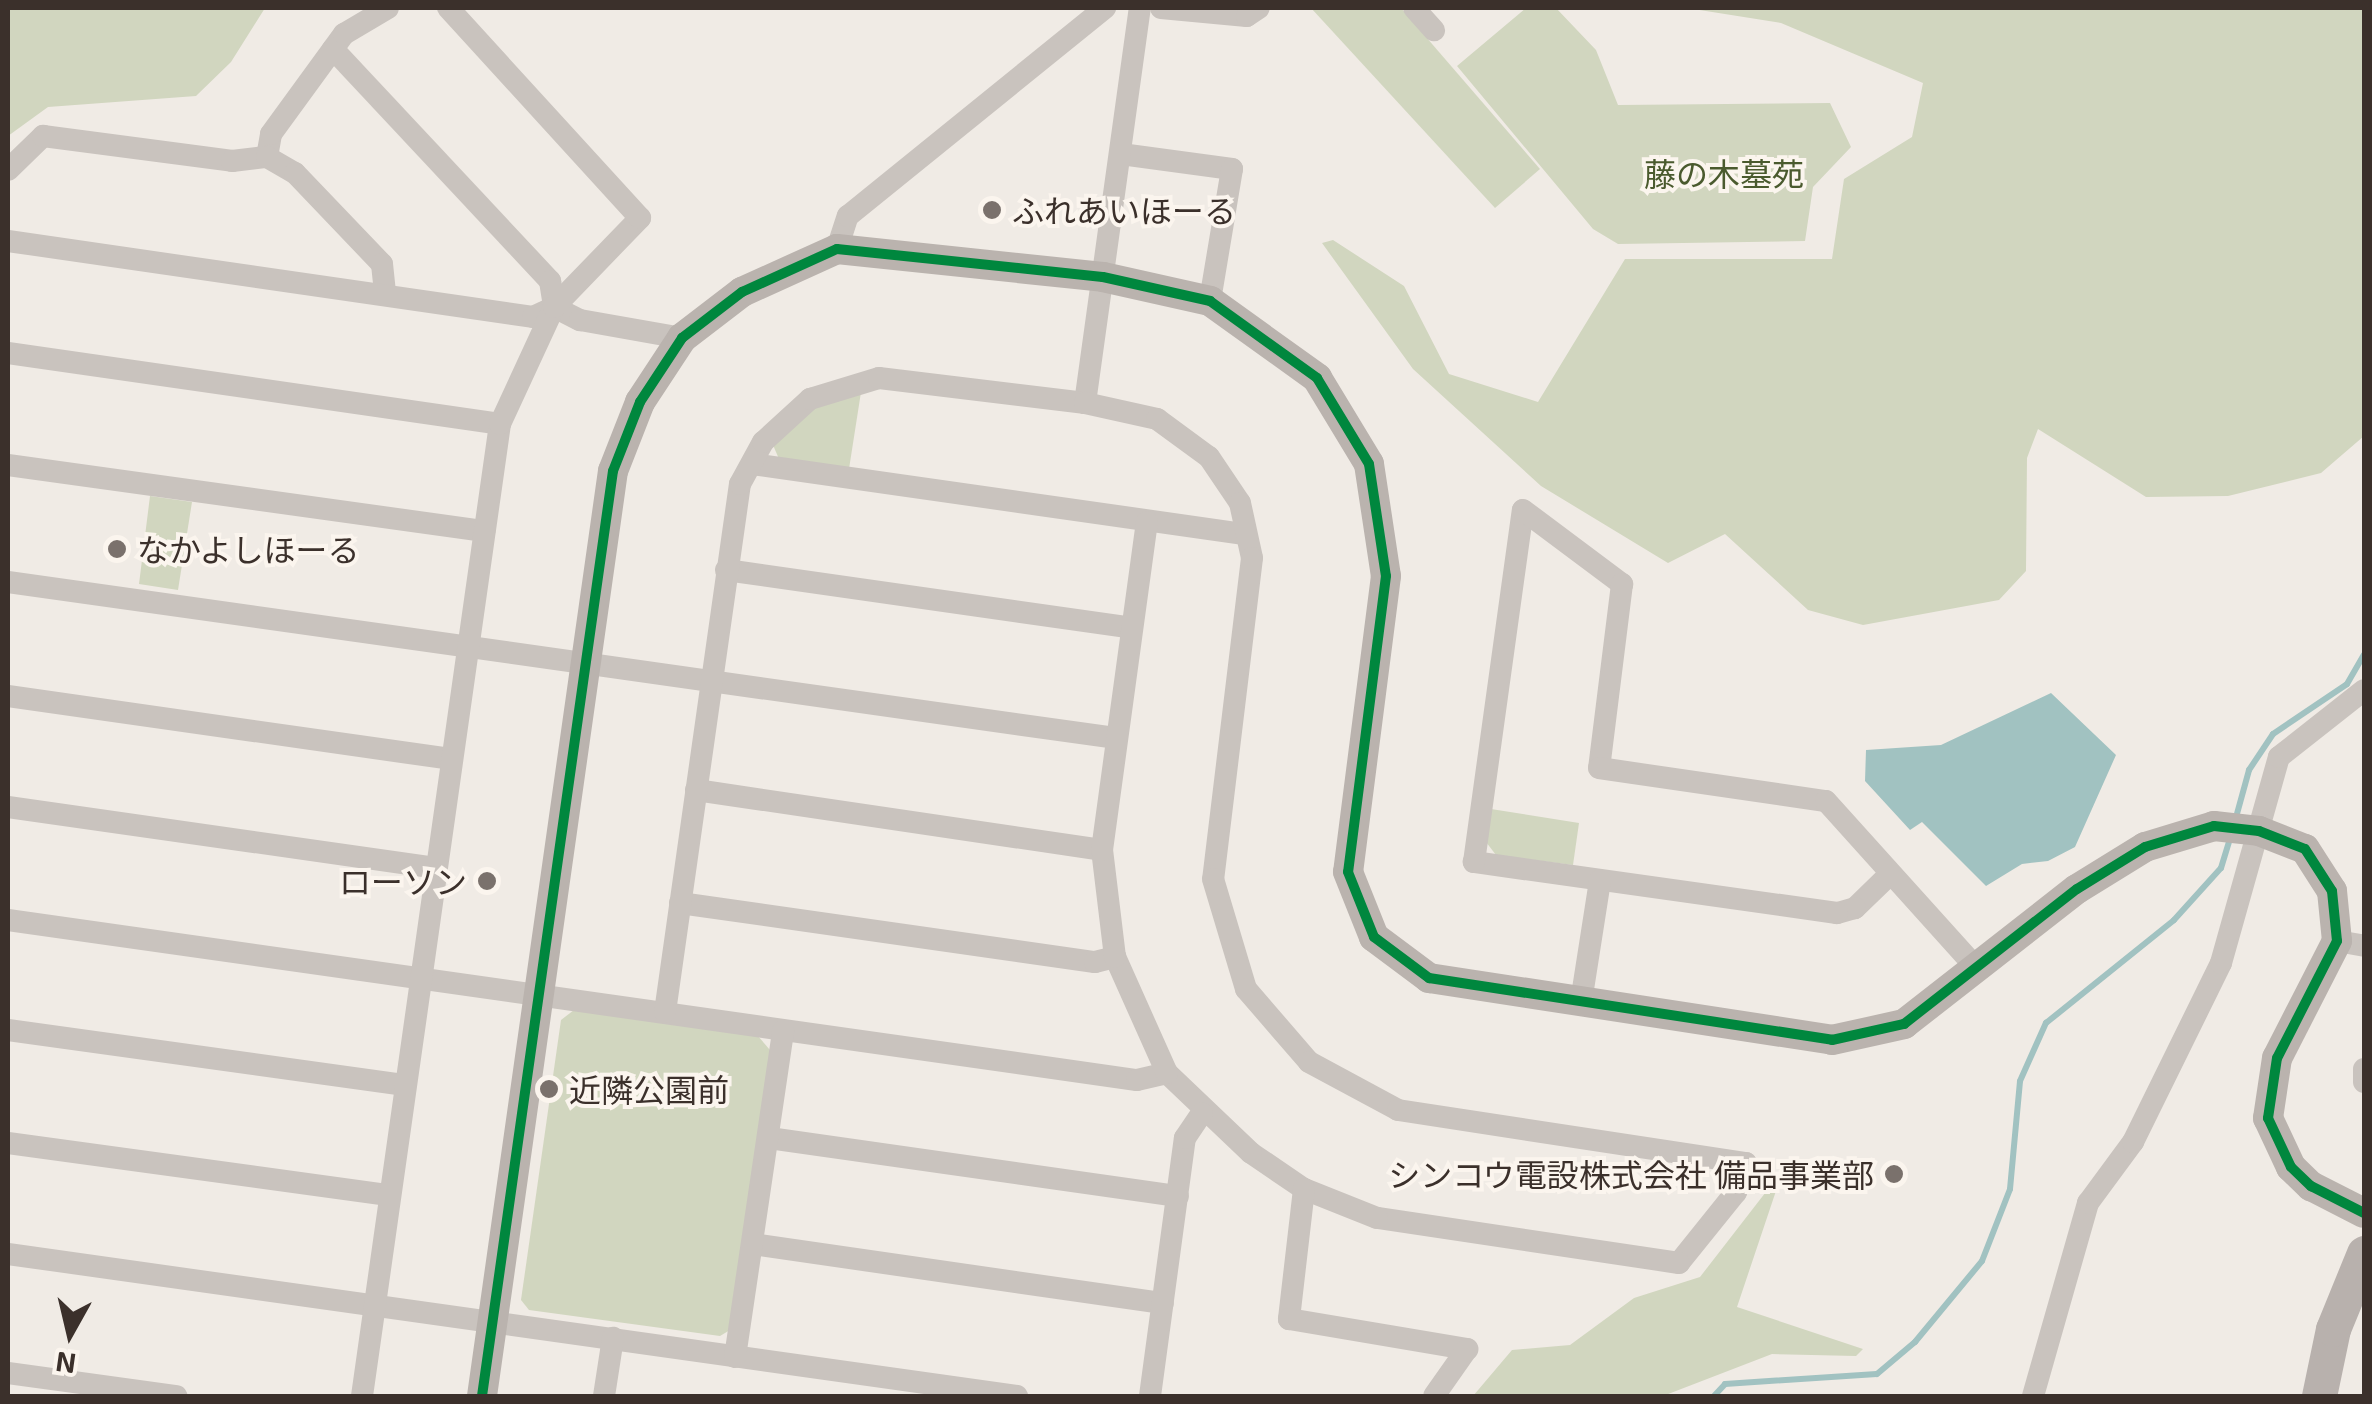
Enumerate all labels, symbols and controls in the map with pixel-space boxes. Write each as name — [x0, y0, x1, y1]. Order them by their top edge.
park label: 藤の木墓苑 — [1644, 154, 1804, 192]
place label: ふれあいほーる — [1012, 191, 1236, 229]
marker: ふれあいほーる — [981, 199, 1003, 221]
place label: なかよしほーる — [137, 530, 361, 568]
marker: なかよしほーる — [106, 538, 128, 560]
place label: ローソン — [339, 862, 467, 900]
marker: ローソン — [476, 870, 498, 892]
place label: 近隣公園前 — [569, 1070, 729, 1108]
marker: 近隣公園前 — [538, 1078, 560, 1100]
place label: シンコウ電設株式会社 備品事業部 — [1387, 1155, 1874, 1193]
marker: シンコウ電設株式会社 備品事業部 — [1883, 1163, 1905, 1185]
north arrow — [20, 1284, 120, 1384]
text: N — [53, 1345, 78, 1382]

